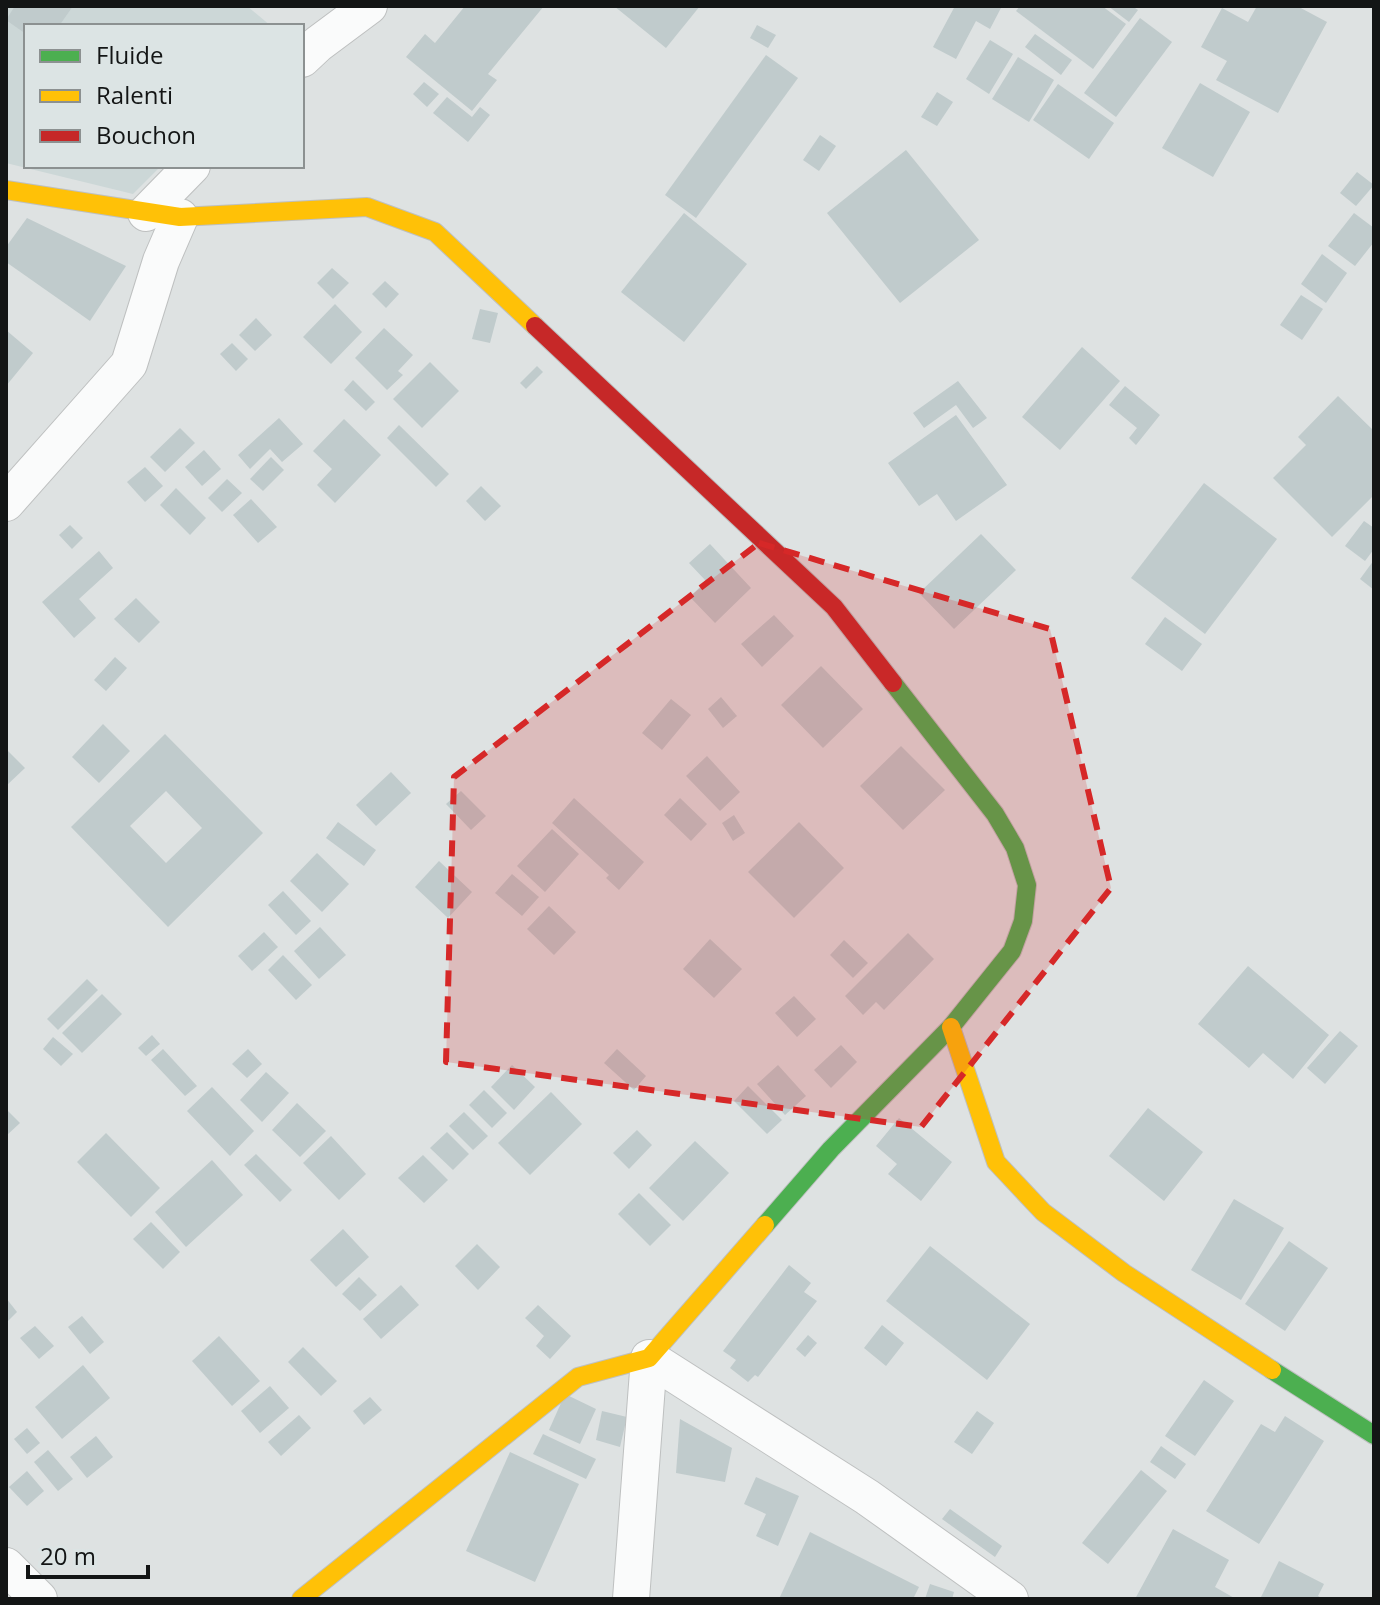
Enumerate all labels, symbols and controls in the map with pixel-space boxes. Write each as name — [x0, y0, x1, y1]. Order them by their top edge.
legend — [24, 24, 304, 168]
text: Fluide — [96, 38, 163, 71]
text: Ralenti — [96, 78, 173, 111]
text: Bouchon — [96, 118, 196, 151]
scale bar — [28, 1529, 148, 1579]
text: 20 m — [40, 1539, 96, 1572]

